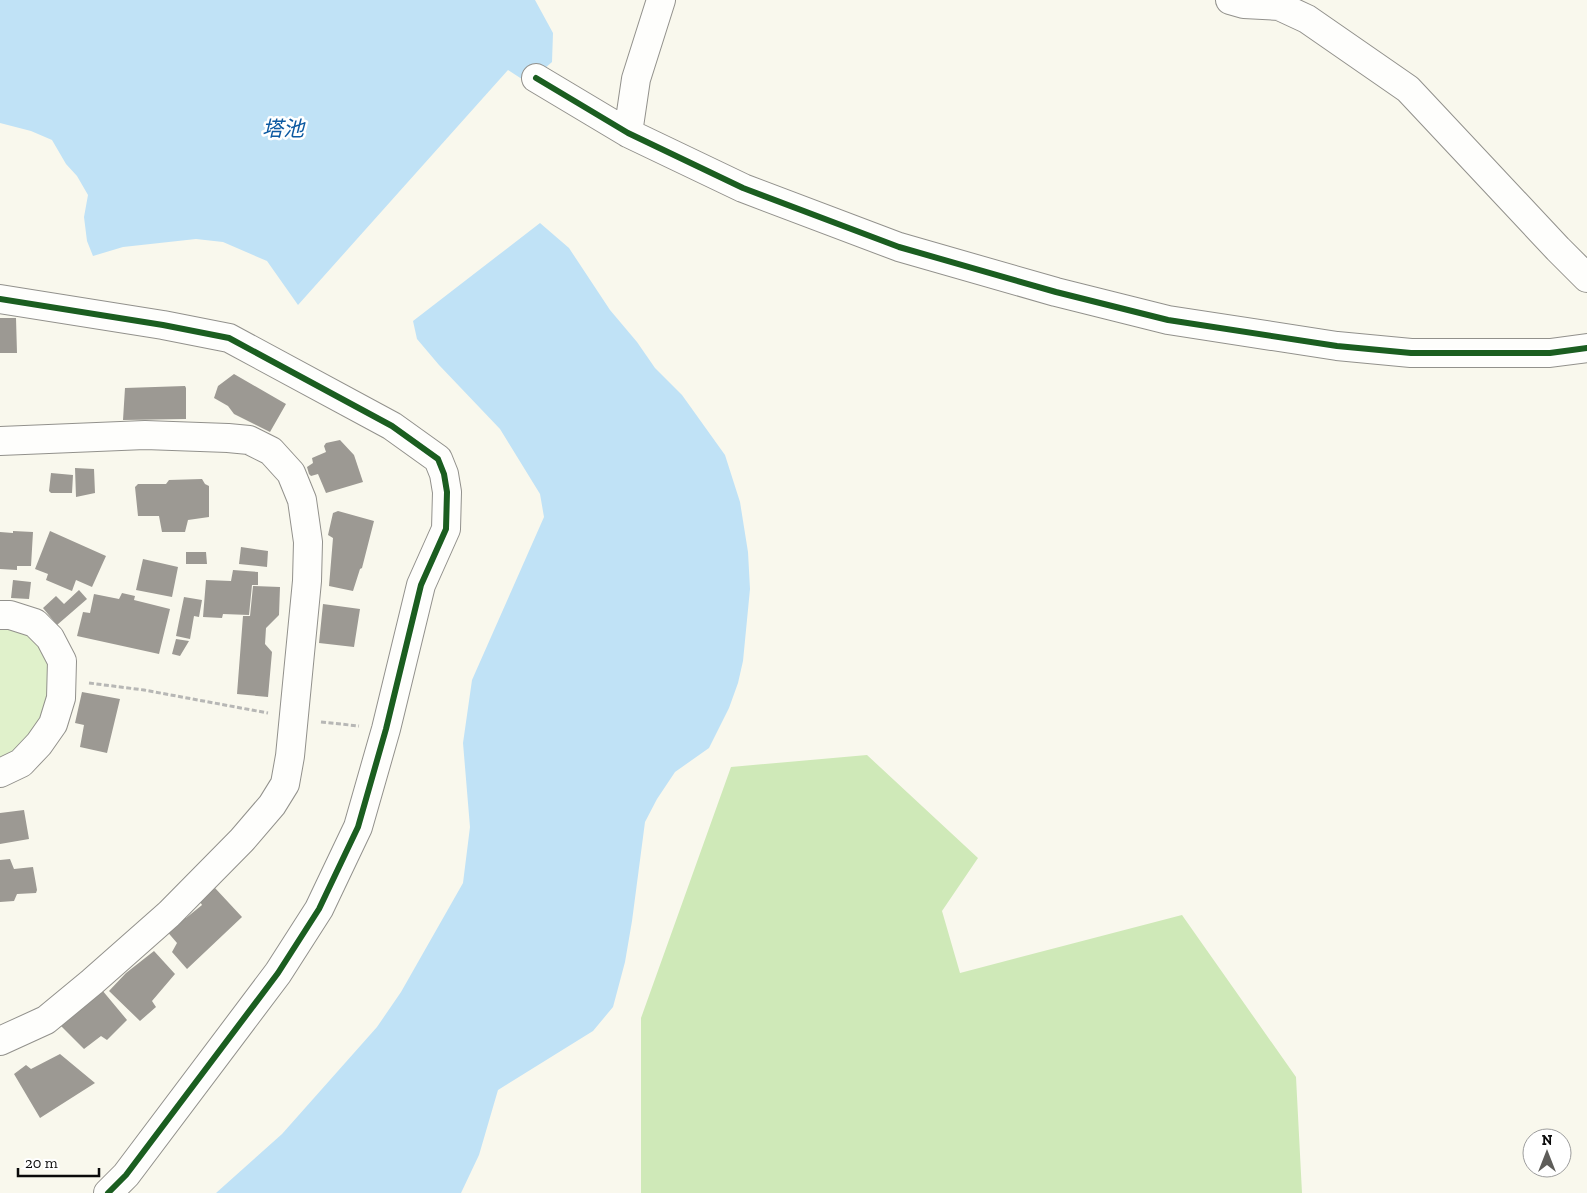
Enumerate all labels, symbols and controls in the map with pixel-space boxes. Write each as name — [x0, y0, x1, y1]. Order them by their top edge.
water label: 塔池 — [262, 116, 306, 141]
north arrow — [1522, 1128, 1572, 1178]
text: N — [1542, 1132, 1553, 1149]
scale bar — [18, 1146, 99, 1178]
text: 20 m — [25, 1154, 58, 1172]

